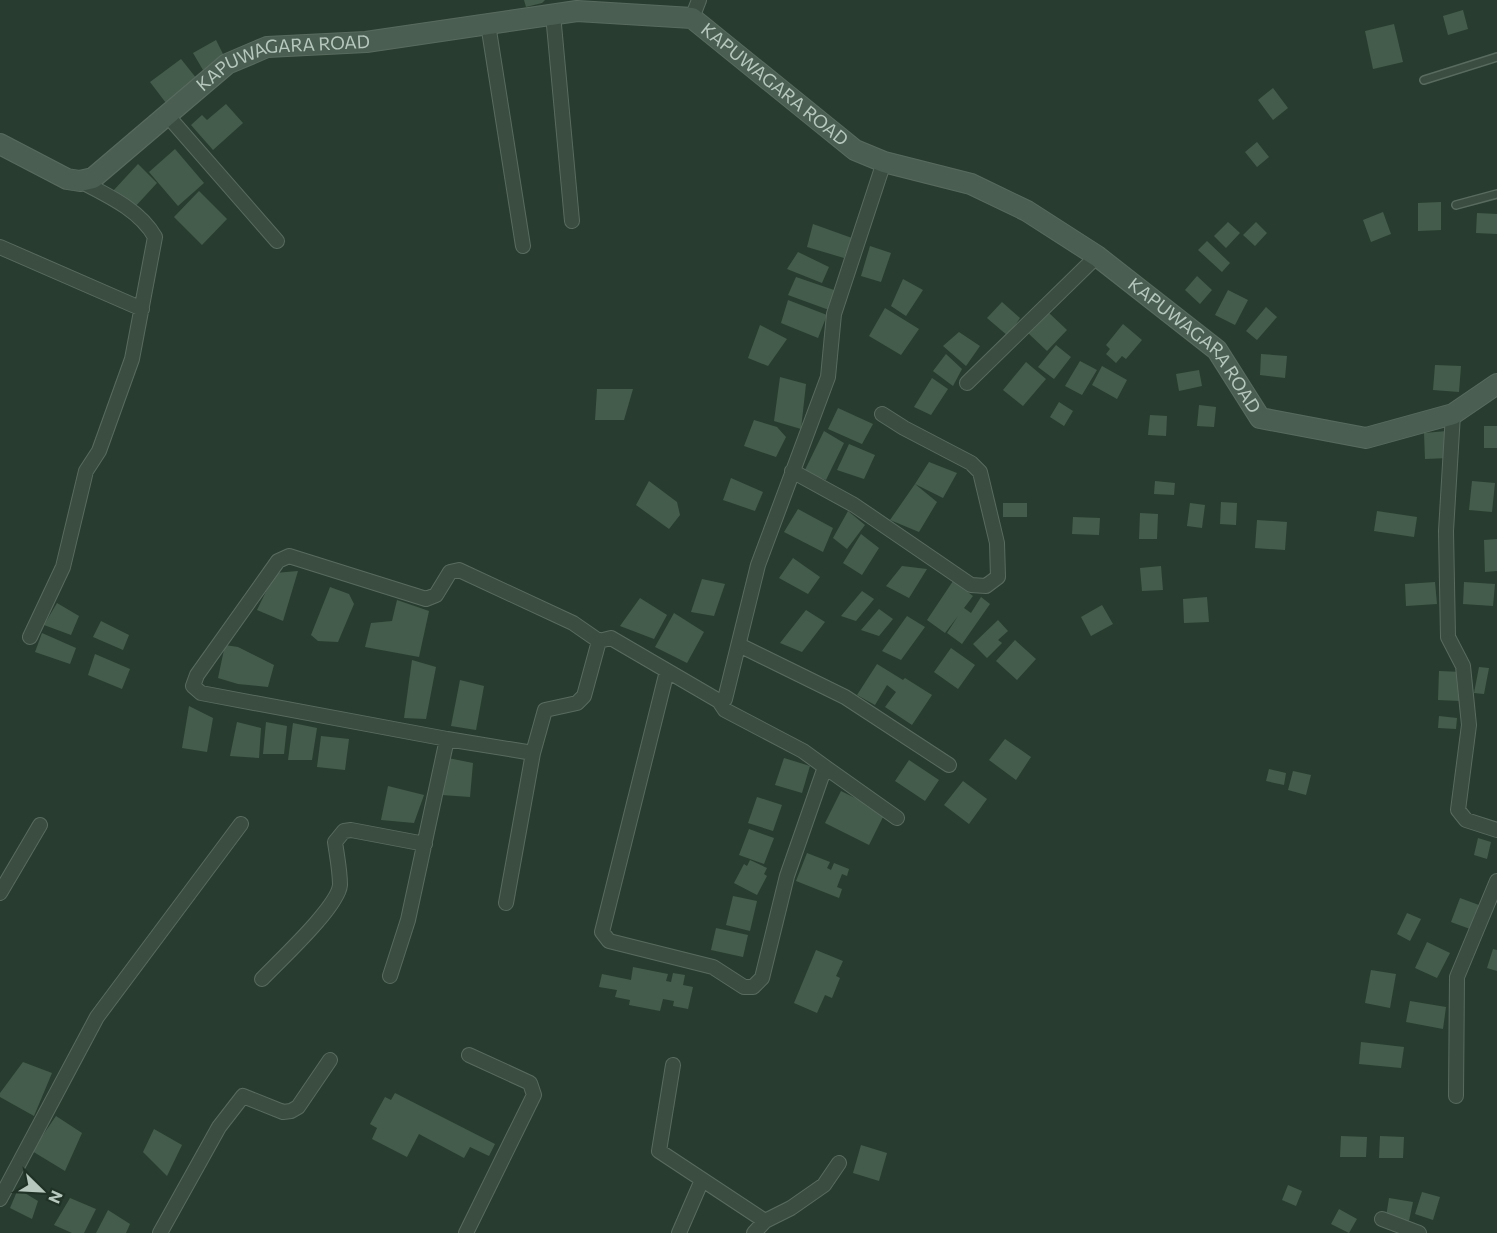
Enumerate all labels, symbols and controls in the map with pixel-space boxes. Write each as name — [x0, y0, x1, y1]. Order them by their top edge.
street label: KAPUWAGARA ROAD — [697, 18, 853, 150]
street label: KAPUWAGARA ROAD — [191, 30, 370, 95]
street label: KAPUWAGARA ROAD — [1124, 273, 1266, 417]
north arrow — [12, 1161, 72, 1221]
text: N — [45, 1188, 67, 1207]

